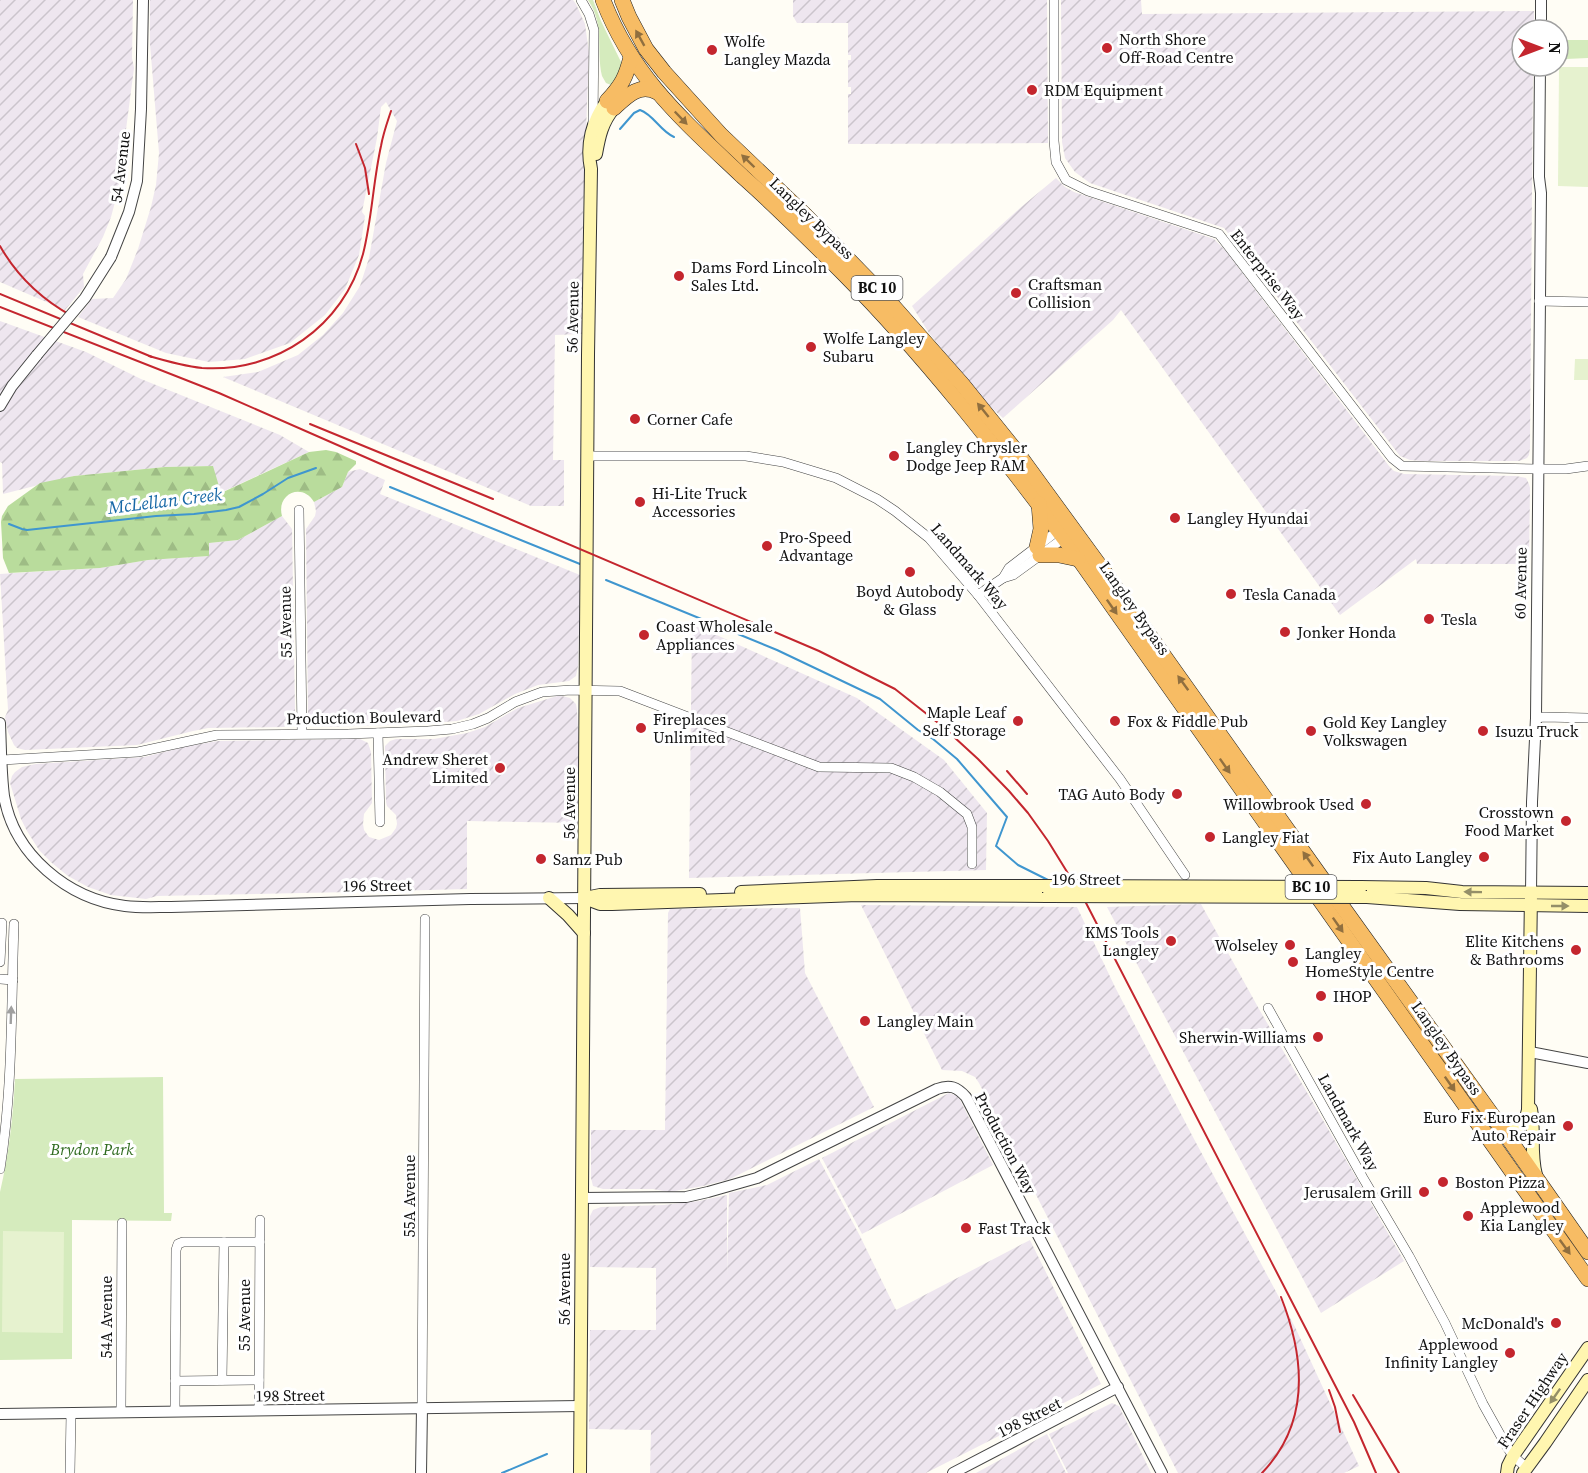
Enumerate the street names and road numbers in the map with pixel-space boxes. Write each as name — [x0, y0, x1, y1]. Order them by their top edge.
street label: 54 Avenue — [105, 130, 135, 204]
street label: Langley Bypass — [765, 172, 859, 264]
street label: Enterprise Way — [1226, 224, 1311, 324]
road number: BC 10 — [852, 276, 902, 300]
street label: 56 Avenue — [560, 281, 584, 353]
street label: Landmark Way — [926, 518, 1014, 615]
street label: 60 Avenue — [1508, 547, 1532, 619]
street label: Langley Bypass — [1095, 557, 1175, 659]
street label: 55 Avenue — [273, 586, 297, 658]
street label: Production Boulevard — [286, 705, 442, 729]
street label: 56 Avenue — [558, 767, 580, 839]
street label: 196 Street — [1051, 868, 1121, 890]
street label: 196 Street — [342, 873, 413, 897]
road number: BC 10 — [1286, 875, 1336, 899]
street label: Langley Bypass — [1407, 997, 1487, 1099]
street label: Landmark Way — [1313, 1069, 1385, 1175]
street label: Production Way — [970, 1088, 1043, 1199]
street label: 55A Avenue — [398, 1155, 420, 1237]
street label: 56 Avenue — [553, 1253, 575, 1325]
street label: 54A Avenue — [95, 1276, 117, 1358]
street label: 55 Avenue — [233, 1279, 255, 1351]
street label: Fraser Highway — [1492, 1347, 1573, 1453]
street label: 198 Street — [255, 1383, 326, 1407]
street label: 198 Street — [993, 1391, 1065, 1442]

